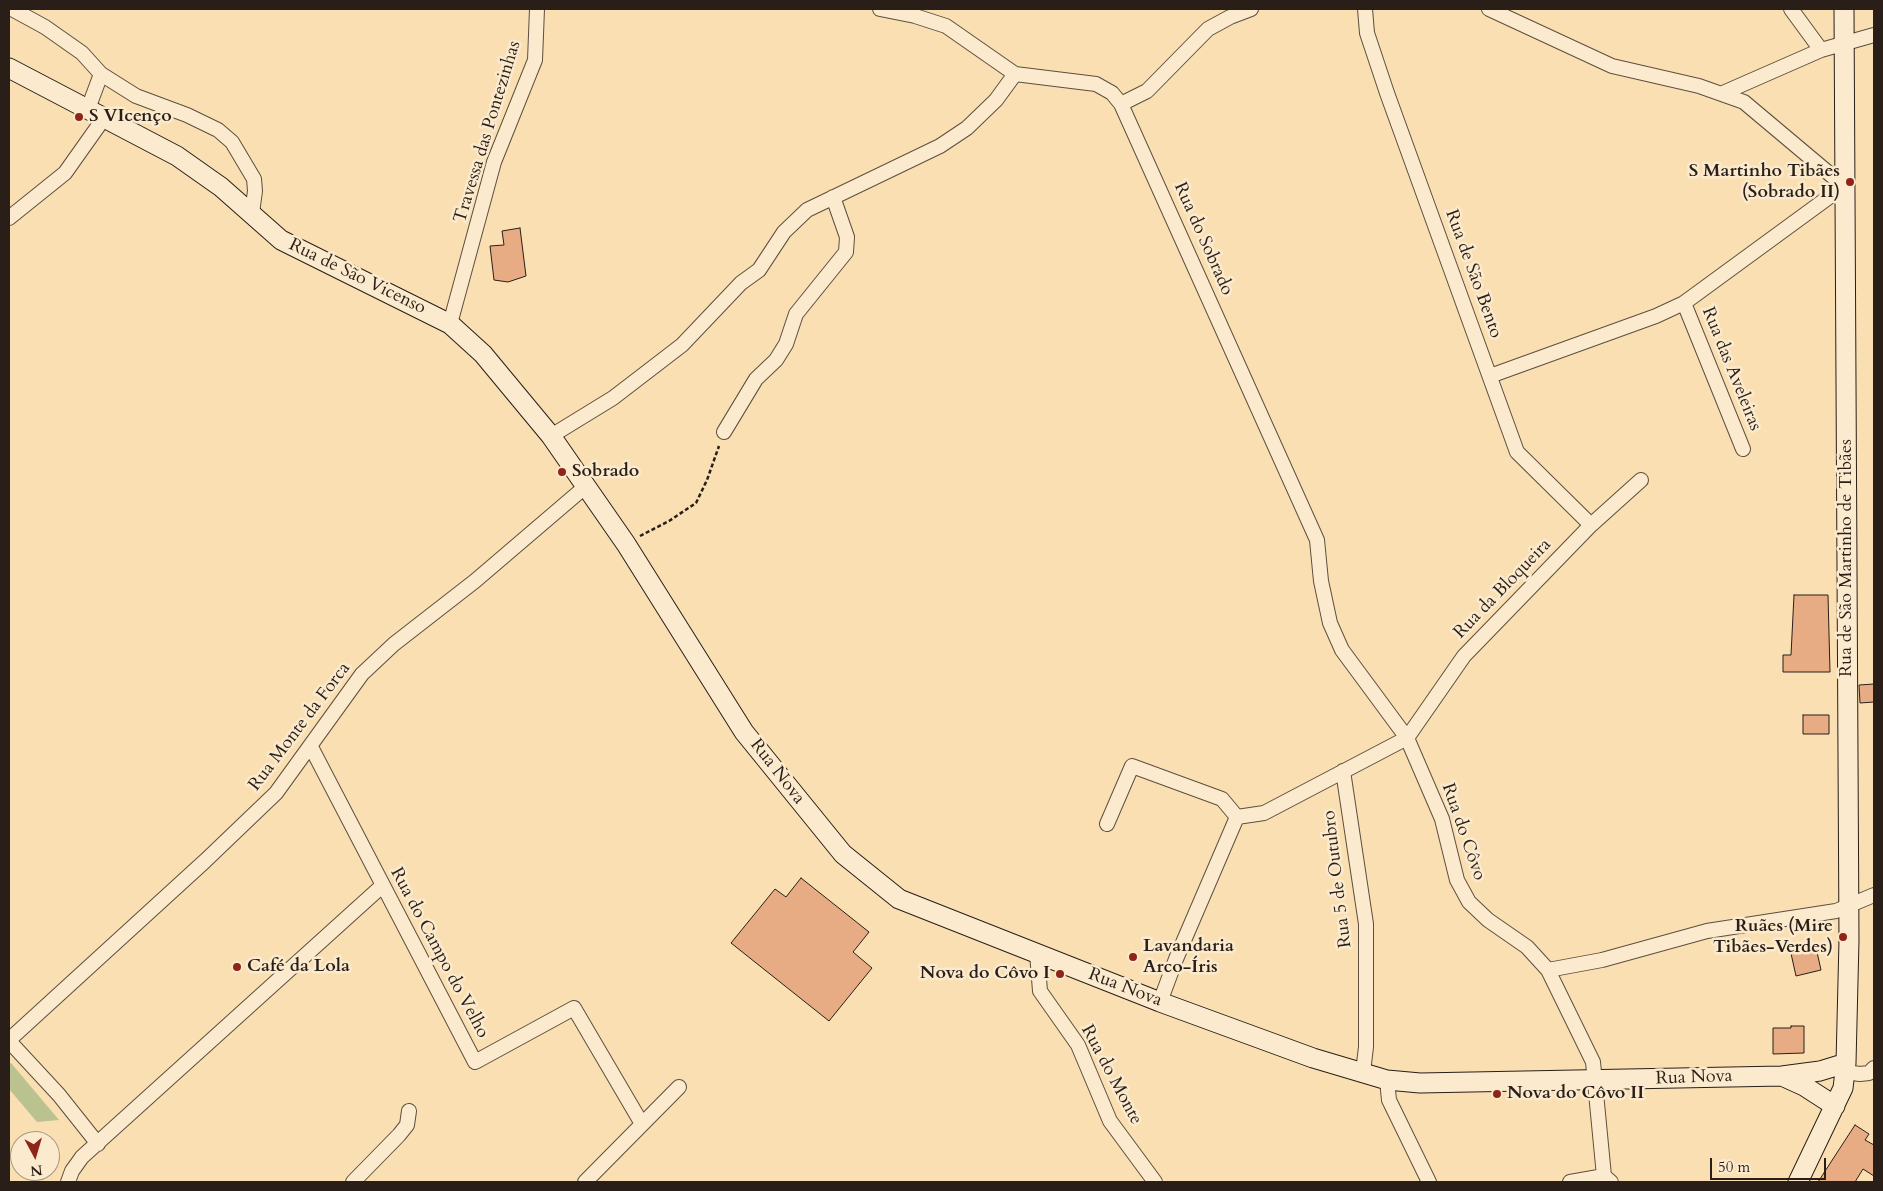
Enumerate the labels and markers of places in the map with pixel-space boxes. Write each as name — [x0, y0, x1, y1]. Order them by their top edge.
place label: S VIcenço — [89, 106, 172, 128]
marker: S VIcenço — [73, 111, 85, 123]
place label: S Martinho Tibães (Sobrado II) — [1689, 161, 1840, 203]
marker: S Martinho Tibães (Sobrado II) — [1844, 176, 1856, 188]
place label: Sobrado — [572, 461, 639, 483]
marker: Sobrado — [556, 466, 568, 478]
place label: Ruães (Mire Tibães-Verdes) — [1713, 916, 1833, 959]
marker: Ruães (Mire Tibães-Verdes) — [1837, 931, 1849, 943]
place label: Lavandaria Arco-Íris — [1143, 936, 1234, 979]
marker: Lavandaria Arco-Íris — [1127, 951, 1139, 963]
place label: Café da Lola — [247, 956, 350, 978]
marker: Café da Lola — [231, 961, 243, 973]
place label: Nova do Côvo I — [920, 963, 1050, 985]
marker: Nova do Côvo I — [1054, 968, 1066, 980]
place label: Nova do Côvo II — [1507, 1083, 1644, 1105]
marker: Nova do Côvo II — [1491, 1088, 1503, 1100]

